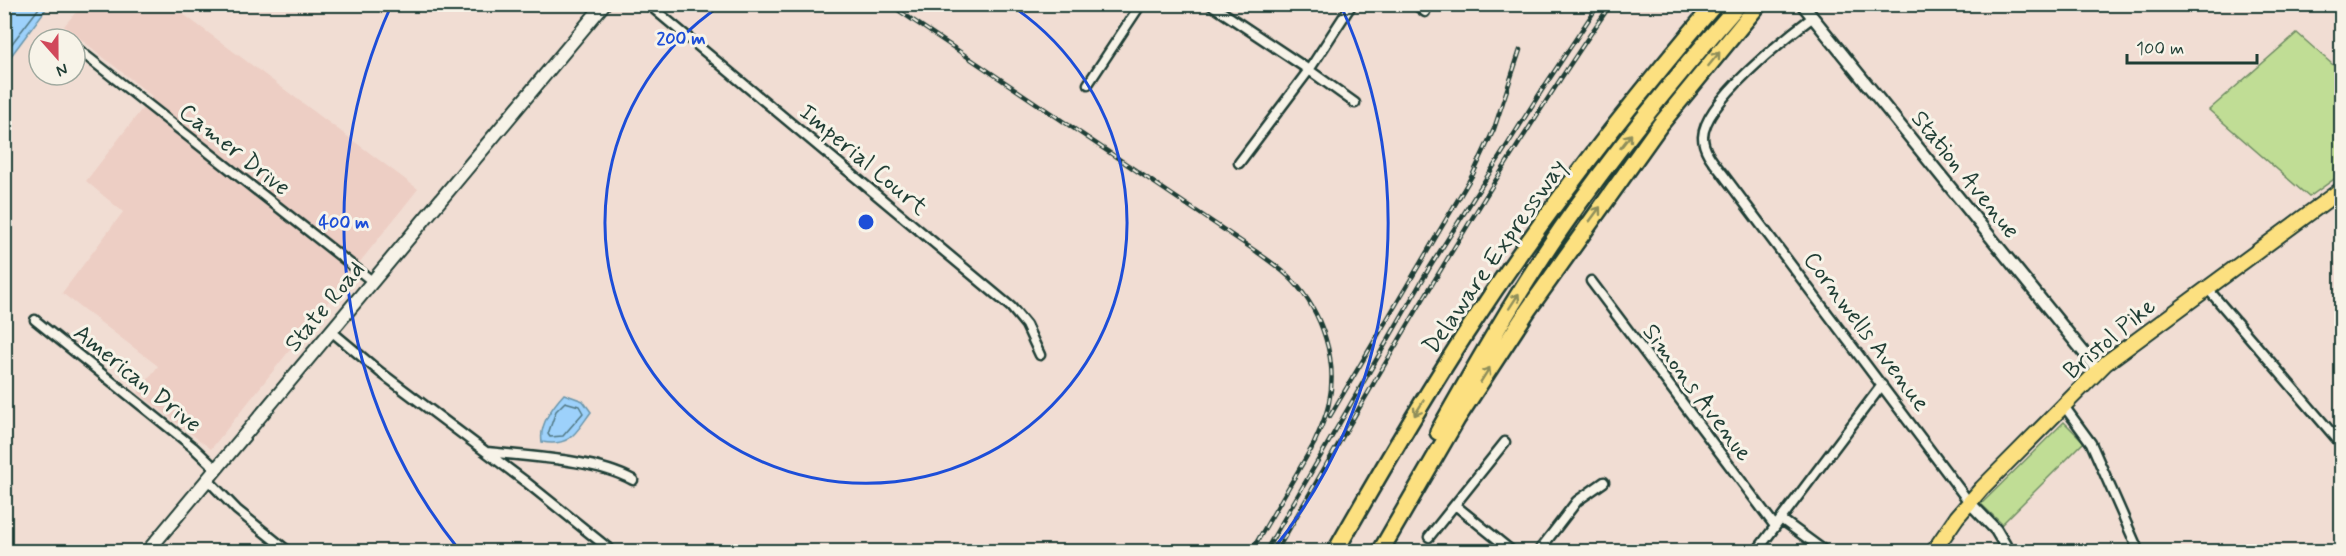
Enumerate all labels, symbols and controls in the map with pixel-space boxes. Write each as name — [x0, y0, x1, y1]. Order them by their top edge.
north arrow — [27, 27, 87, 87]
text: 200 m — [656, 27, 706, 51]
scale bar — [2127, 27, 2258, 65]
text: 100 m — [2136, 37, 2184, 61]
one-way arrow — [1707, 52, 1720, 68]
text: N — [53, 58, 71, 81]
street label: Camer Drive — [172, 97, 296, 204]
street label: Imperial Court — [792, 97, 934, 223]
street label: Station Avenue — [1904, 104, 2026, 246]
one-way arrow — [1619, 133, 1632, 149]
street label: Delaware Expressway — [1416, 153, 1574, 360]
one-way arrow — [1589, 207, 1601, 223]
text: 400 m — [319, 211, 369, 235]
centre of rings — [856, 212, 876, 232]
street label: Cornwells Avenue — [1795, 246, 1936, 418]
street label: State Road — [278, 255, 372, 359]
street label: Bristol Pike — [2057, 291, 2163, 387]
one-way arrow — [1508, 293, 1520, 310]
street label: American Drive — [67, 318, 207, 440]
street label: Simons Avenue — [1635, 318, 1759, 468]
one-way arrow — [1479, 367, 1491, 384]
one-way arrow — [1413, 399, 1425, 416]

